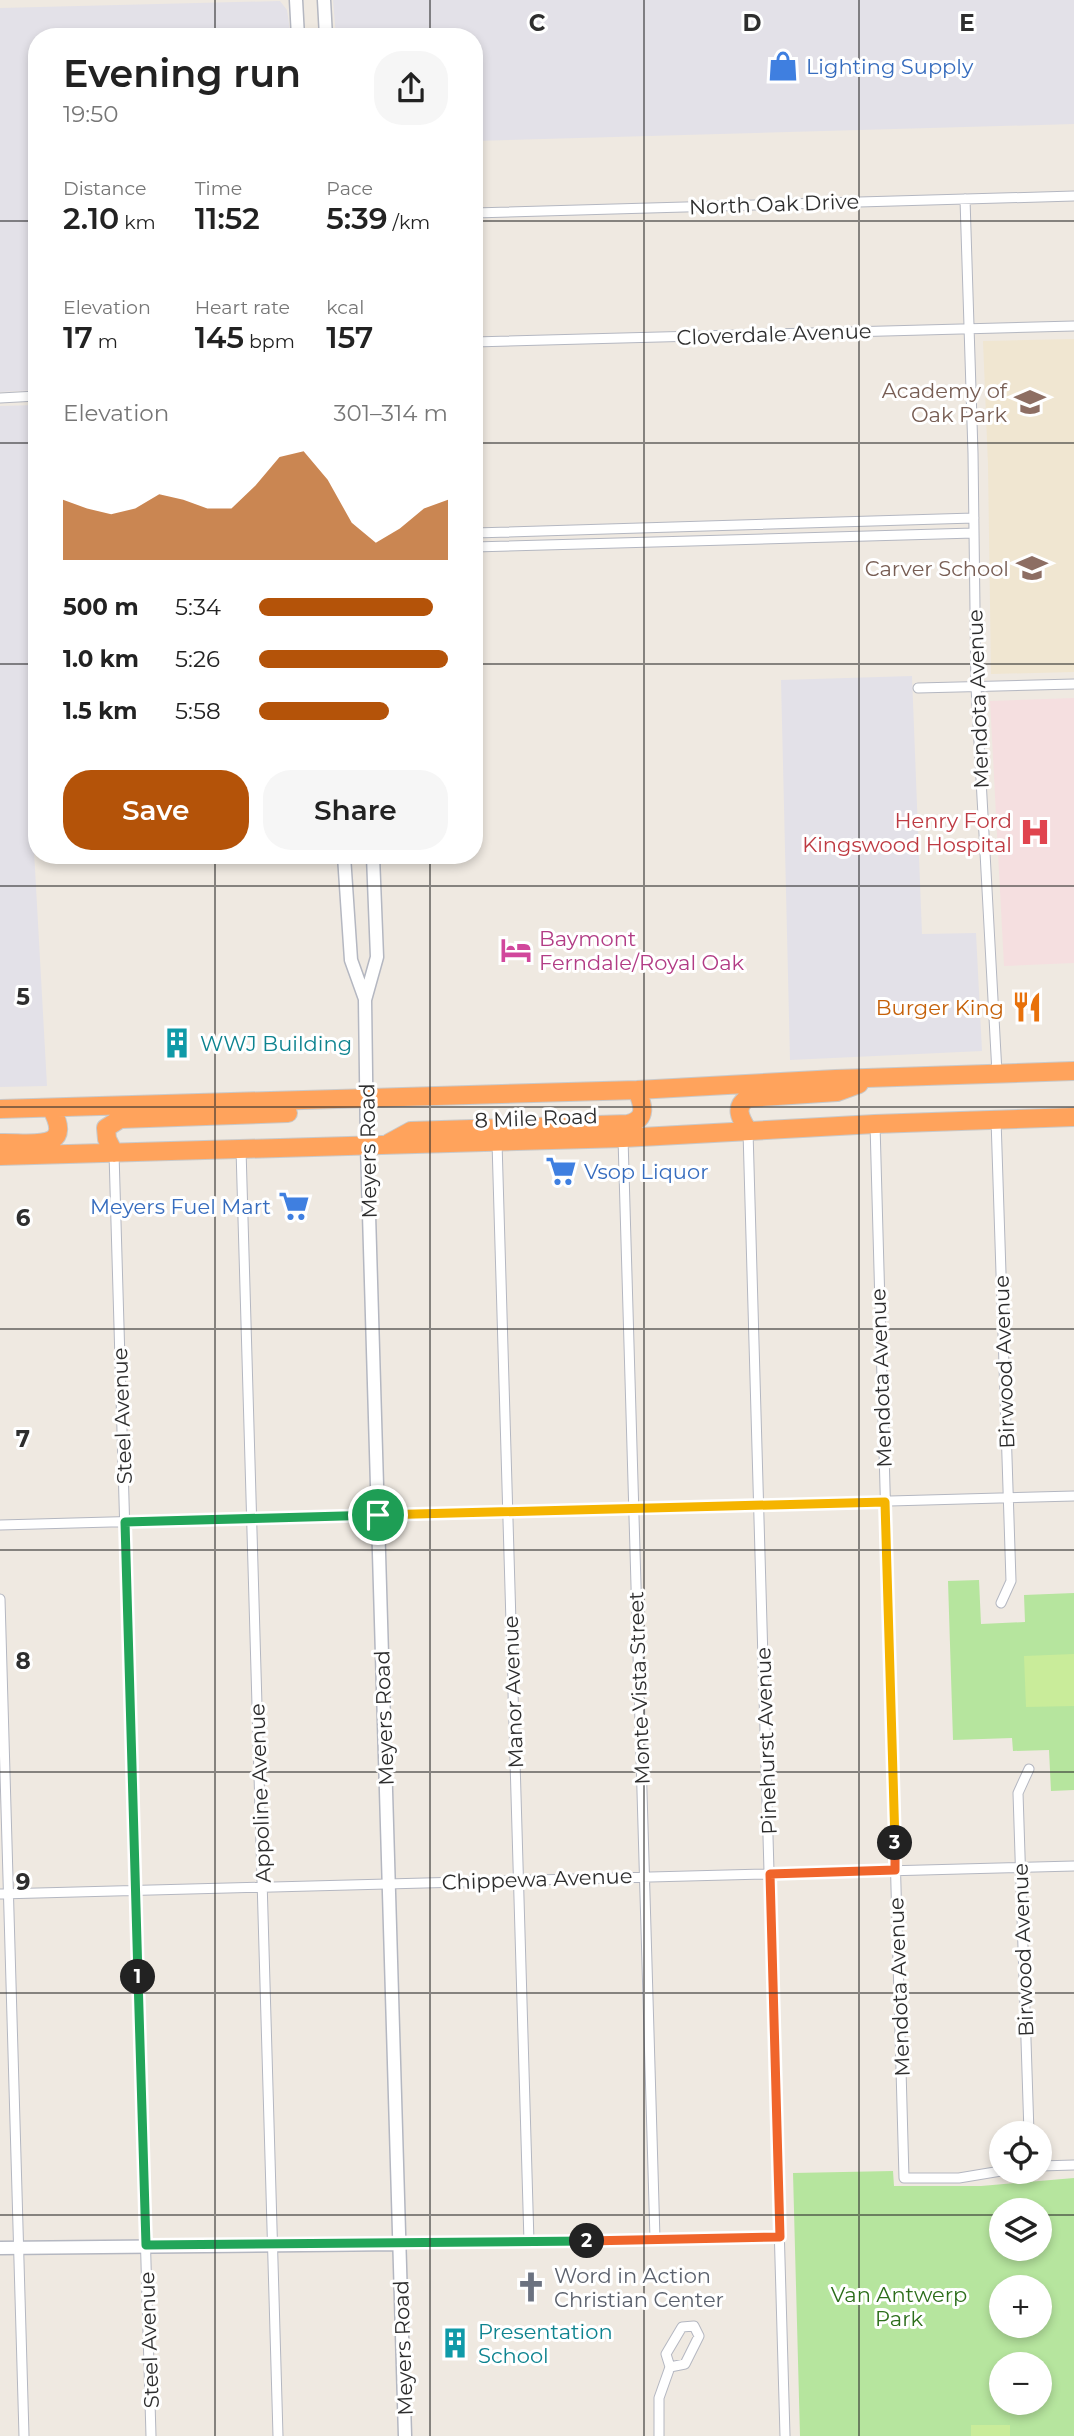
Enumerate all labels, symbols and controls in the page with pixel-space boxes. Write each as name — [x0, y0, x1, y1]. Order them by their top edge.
text: C — [529, 9, 546, 37]
text: D — [743, 9, 762, 37]
text: E — [959, 9, 975, 37]
shop icon: Lighting Supply — [766, 49, 800, 83]
text: Evening run — [63, 50, 301, 97]
button: share — [374, 51, 448, 125]
place label: Lighting Supply — [806, 54, 974, 79]
text: 19:50 — [63, 100, 118, 128]
text: Distance — [63, 177, 146, 200]
text: Time — [195, 177, 242, 200]
text: Pace — [326, 177, 373, 200]
street label: North Oak Drive — [688, 189, 860, 219]
text: 2.10 — [63, 200, 119, 237]
text: 11:52 — [195, 200, 260, 237]
text: 5:39 — [326, 200, 387, 237]
text: km — [119, 211, 156, 234]
text: /km — [387, 211, 430, 234]
text: Elevation — [63, 296, 151, 319]
text: Heart rate — [195, 296, 290, 319]
text: kcal — [326, 296, 364, 319]
street label: Cloverdale Avenue — [676, 318, 872, 350]
text: 17 — [63, 319, 93, 356]
text: 145 — [195, 319, 244, 356]
text: 157 — [326, 319, 373, 356]
text: m — [93, 330, 118, 353]
text: bpm — [244, 330, 295, 353]
place label: Academy of Oak Park — [882, 378, 1008, 427]
school or university icon: Academy of Oak Park — [1013, 385, 1047, 419]
text: Elevation — [63, 399, 169, 427]
text: 301–314 m — [334, 399, 448, 427]
school or university icon: Carver School — [1015, 551, 1049, 585]
place label: Carver School — [865, 556, 1009, 581]
text: 500 m — [63, 593, 139, 621]
text: 5:34 — [175, 593, 221, 621]
street label: Mendota Avenue — [962, 609, 994, 789]
text: 1.0 km — [63, 645, 139, 673]
text: 5:26 — [175, 645, 220, 673]
text: 1.5 km — [63, 697, 137, 725]
text: 5:58 — [175, 697, 221, 725]
button: Save — [63, 770, 249, 850]
button: Share — [263, 770, 448, 850]
place label: Henry Ford Kingswood Hospital — [802, 808, 1012, 857]
hospital icon: Henry Ford Kingswood Hospital — [1018, 815, 1052, 849]
place label: Baymont Ferndale/Royal Oak — [539, 926, 745, 975]
hotel icon: Baymont Ferndale/Royal Oak — [499, 933, 533, 967]
text: 5 — [16, 983, 30, 1011]
restaurant icon: Burger King — [1010, 990, 1044, 1024]
place label: Burger King — [876, 995, 1004, 1020]
building icon: WWJ Building — [160, 1026, 194, 1060]
place label: WWJ Building — [200, 1031, 352, 1056]
street label: Meyers Road — [354, 1083, 382, 1219]
street label: 8 Mile Road — [474, 1103, 598, 1133]
supermarket icon: Vsop Liquor — [544, 1154, 578, 1188]
place label: Vsop Liquor — [584, 1159, 709, 1184]
supermarket icon: Meyers Fuel Mart — [277, 1189, 311, 1223]
place label: Meyers Fuel Mart — [90, 1194, 271, 1219]
text: 6 — [16, 1204, 31, 1232]
street label: Birwood Avenue — [988, 1275, 1020, 1449]
street label: Mendota Avenue — [865, 1288, 897, 1468]
street label: Steel Avenue — [107, 1347, 137, 1485]
text: 7 — [16, 1425, 30, 1453]
pin — [348, 1485, 408, 1545]
icon: arrive — [359, 1496, 397, 1534]
street label: Monte Vista Street — [623, 1591, 655, 1785]
street label: Manor Avenue — [498, 1615, 528, 1769]
text: 8 — [15, 1647, 31, 1675]
street label: Pinehurst Avenue — [750, 1647, 782, 1835]
street label: Meyers Road — [369, 1650, 399, 1786]
street label: Appoline Avenue — [244, 1703, 276, 1883]
pin: 3 — [878, 1826, 912, 1860]
text: 3 — [889, 1831, 900, 1854]
street label: Chippewa Avenue — [441, 1863, 633, 1895]
street label: Birwood Avenue — [1007, 1863, 1039, 2037]
text: 9 — [16, 1868, 30, 1896]
street label: Mendota Avenue — [883, 1897, 915, 2077]
pin: 1 — [120, 1960, 156, 1994]
text: 1 — [134, 1965, 141, 1988]
map controls — [989, 2121, 1052, 2415]
button: locate — [989, 2121, 1052, 2184]
button: layers — [989, 2198, 1052, 2261]
pin: 2 — [570, 2224, 604, 2258]
text: 2 — [581, 2229, 592, 2252]
place label: Word in Action Christian Center — [554, 2263, 724, 2312]
church icon: Word in Action Christian Center — [514, 2270, 548, 2304]
street label: Steel Avenue — [134, 2271, 164, 2409]
button: + — [989, 2275, 1052, 2338]
street label: Meyers Road — [388, 2280, 418, 2416]
park label: Van Antwerp Park — [831, 2282, 967, 2331]
place label: Presentation School — [478, 2319, 613, 2368]
building icon: Presentation School — [438, 2326, 472, 2360]
button: − — [989, 2352, 1052, 2415]

